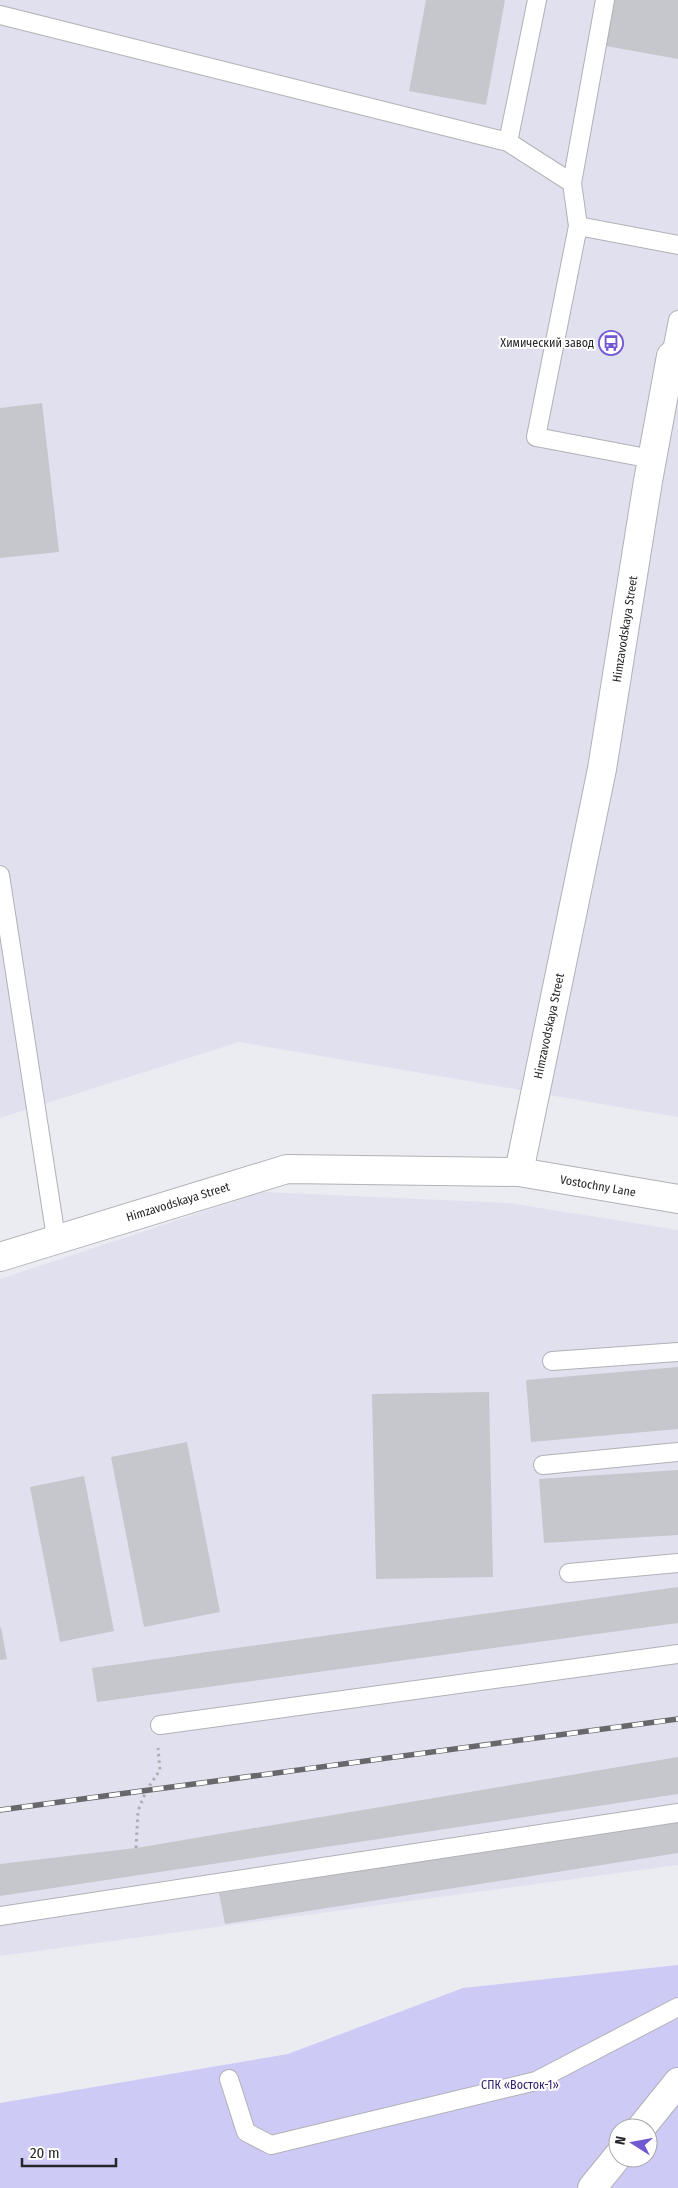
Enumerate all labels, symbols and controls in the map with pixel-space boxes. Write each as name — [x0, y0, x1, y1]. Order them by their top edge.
bus stop icon: Химический завод — [598, 330, 624, 356]
place label: Химический завод — [500, 336, 594, 350]
street label: Himzavodskaya Street — [610, 575, 640, 683]
street label: Himzavodskaya Street — [531, 972, 567, 1080]
street label: Vostochny Lane — [559, 1172, 637, 1200]
street label: Himzavodskaya Street — [125, 1180, 232, 1224]
park label: СПК «Восток-1» — [481, 2078, 559, 2092]
north arrow — [608, 2118, 658, 2168]
text: N — [612, 2135, 630, 2146]
scale bar — [22, 2136, 116, 2168]
text: 20 m — [30, 2144, 60, 2162]

